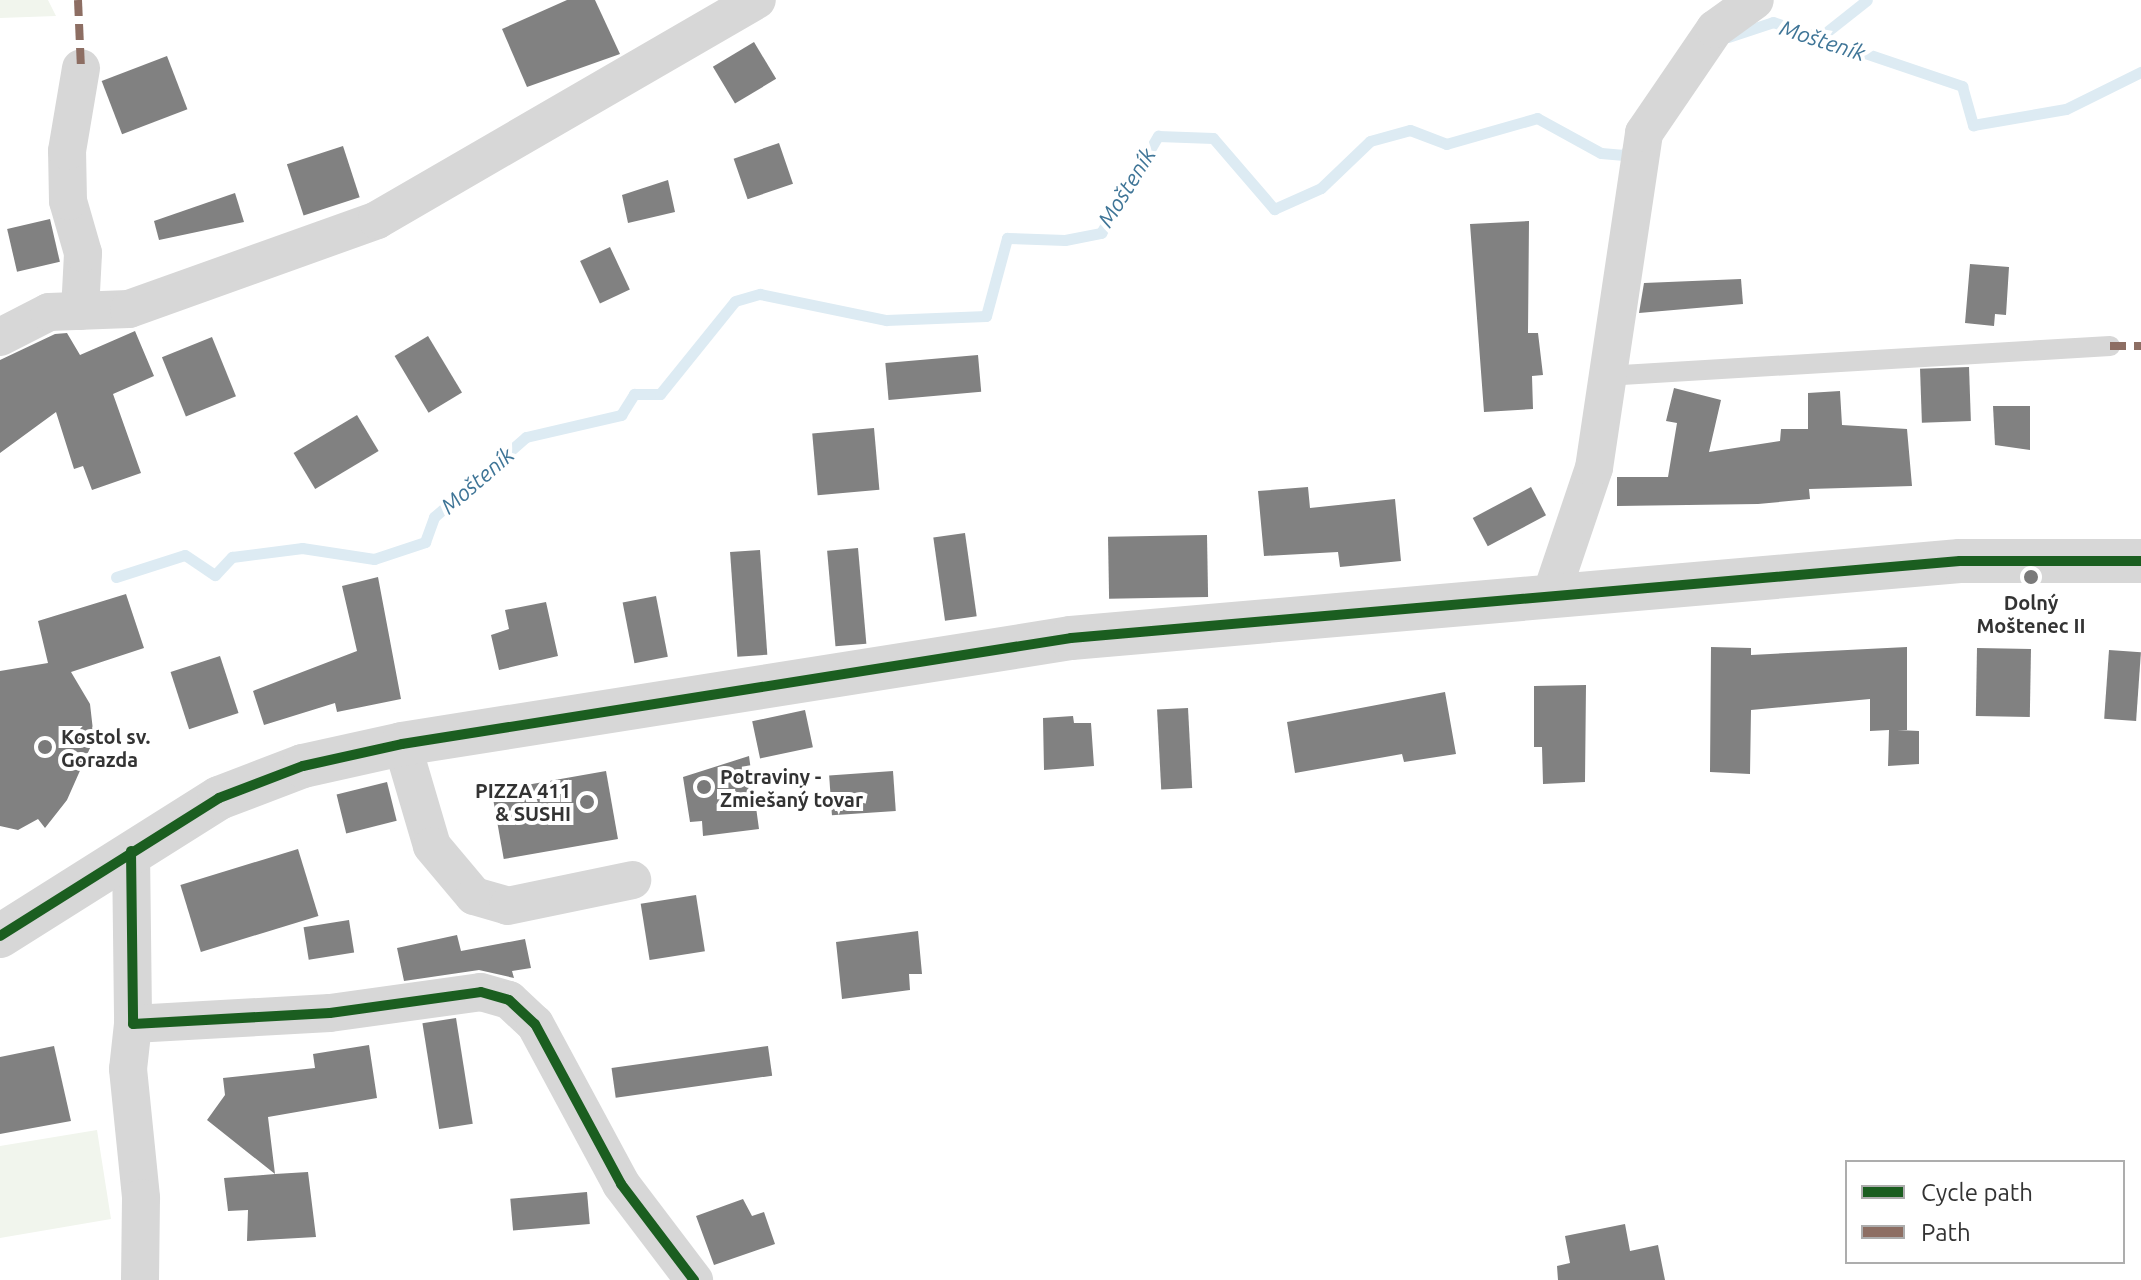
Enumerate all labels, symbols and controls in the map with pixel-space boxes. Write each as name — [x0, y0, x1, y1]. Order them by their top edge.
water label: Mošteník — [1777, 14, 1869, 66]
water label: Mošteník — [1091, 142, 1161, 232]
water label: Mošteník — [435, 441, 519, 519]
marker: Dolný Moštenec II — [2022, 568, 2040, 586]
place label: Dolný Moštenec II — [1977, 590, 2085, 637]
place label: Kostol sv. Gorazda — [61, 724, 150, 771]
marker: Kostol sv. Gorazda — [36, 738, 54, 756]
place label: Potraviny - Zmiešaný tovar — [720, 764, 863, 811]
place label: PIZZA 411 & SUSHI — [475, 778, 571, 825]
marker: Potraviny - Zmiešaný tovar — [695, 778, 713, 796]
marker: PIZZA 411 & SUSHI — [578, 793, 596, 811]
legend — [1845, 1160, 2125, 1264]
text: Cycle path — [1921, 1179, 2033, 1206]
text: Path — [1921, 1219, 1971, 1246]

